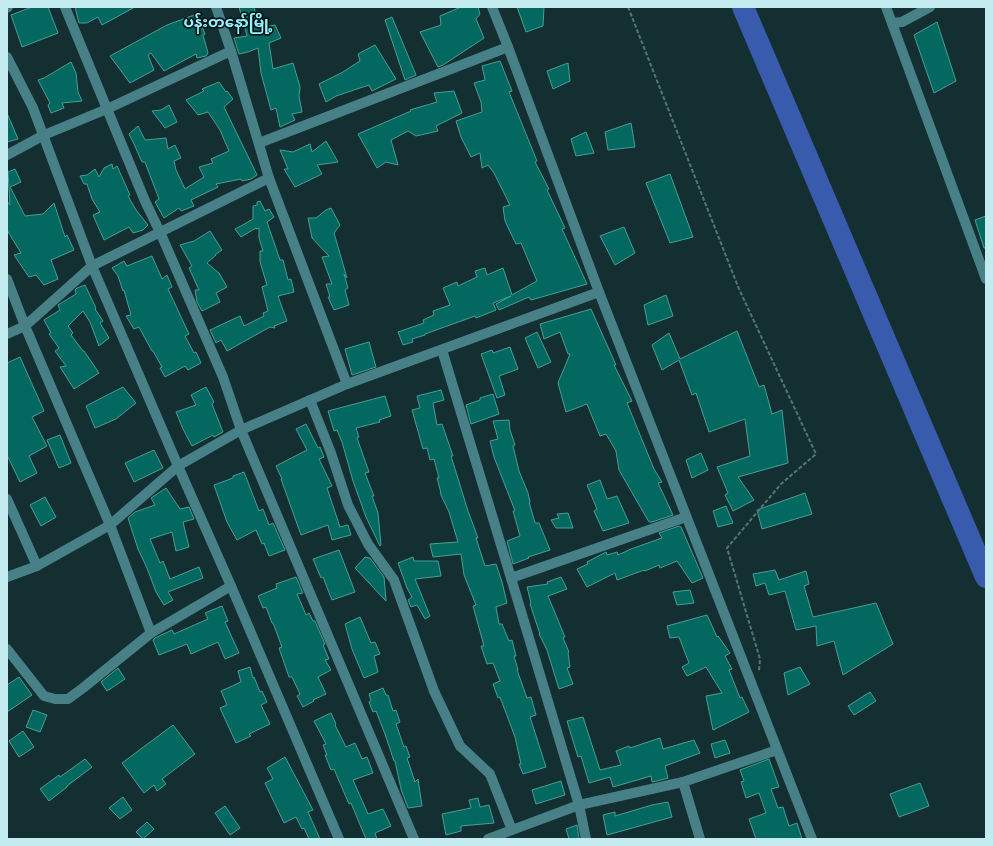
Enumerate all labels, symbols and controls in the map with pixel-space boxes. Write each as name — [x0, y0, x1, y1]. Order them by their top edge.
district label: ပန်းတနော်မြို့ — [183, 12, 273, 34]

